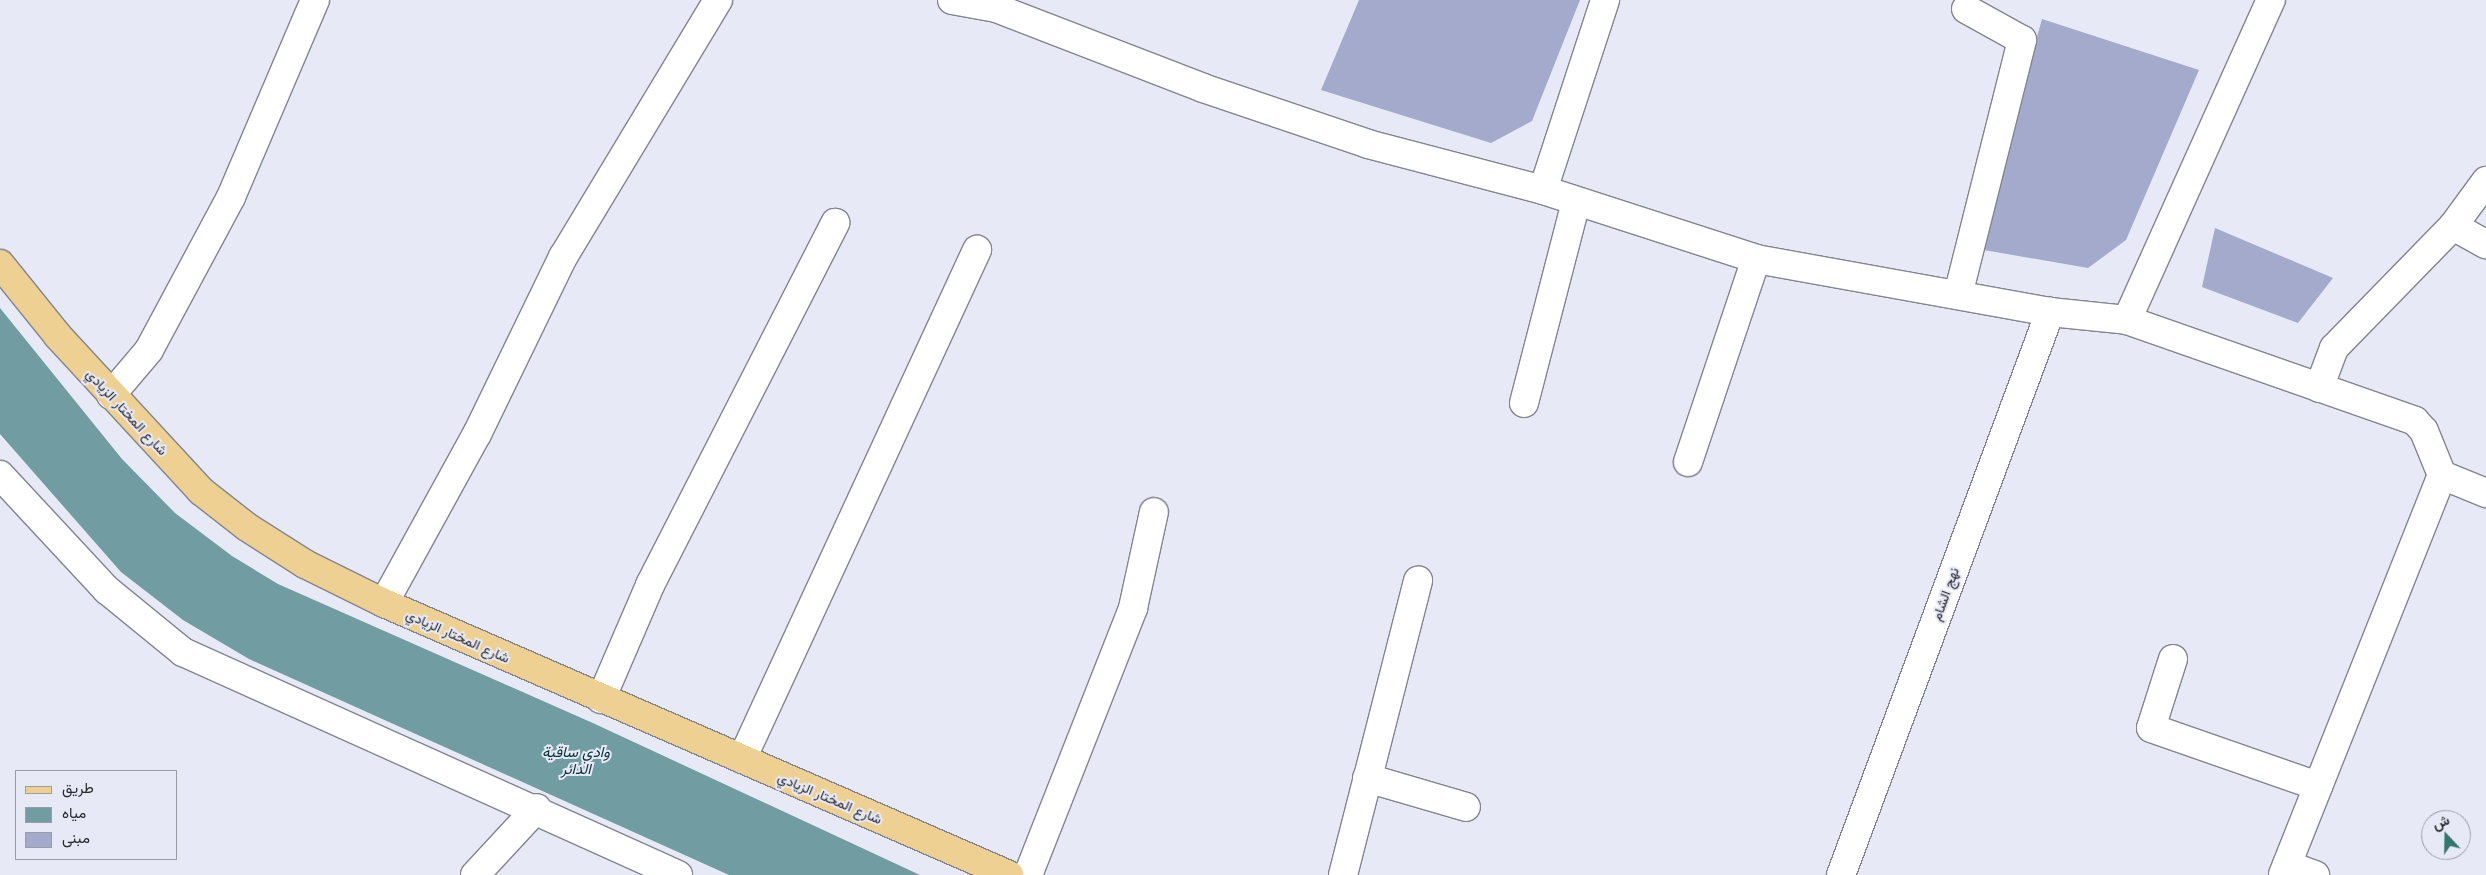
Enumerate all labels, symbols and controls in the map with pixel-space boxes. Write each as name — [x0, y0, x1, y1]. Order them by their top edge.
street label: شارع المختار الزيادي — [83, 365, 171, 459]
street label: نهج الشام — [1928, 565, 1962, 623]
street label: شارع المختار الزيادي — [403, 606, 513, 666]
water label: وادي ساقية الدائر — [542, 742, 610, 777]
street label: شارع المختار الزيادي — [775, 768, 885, 828]
legend — [15, 770, 178, 860]
text: طريق — [62, 779, 94, 796]
text: مياه — [62, 804, 86, 821]
north arrow — [2421, 810, 2471, 860]
text: ش — [2430, 811, 2452, 832]
text: مبنى — [62, 829, 90, 846]

